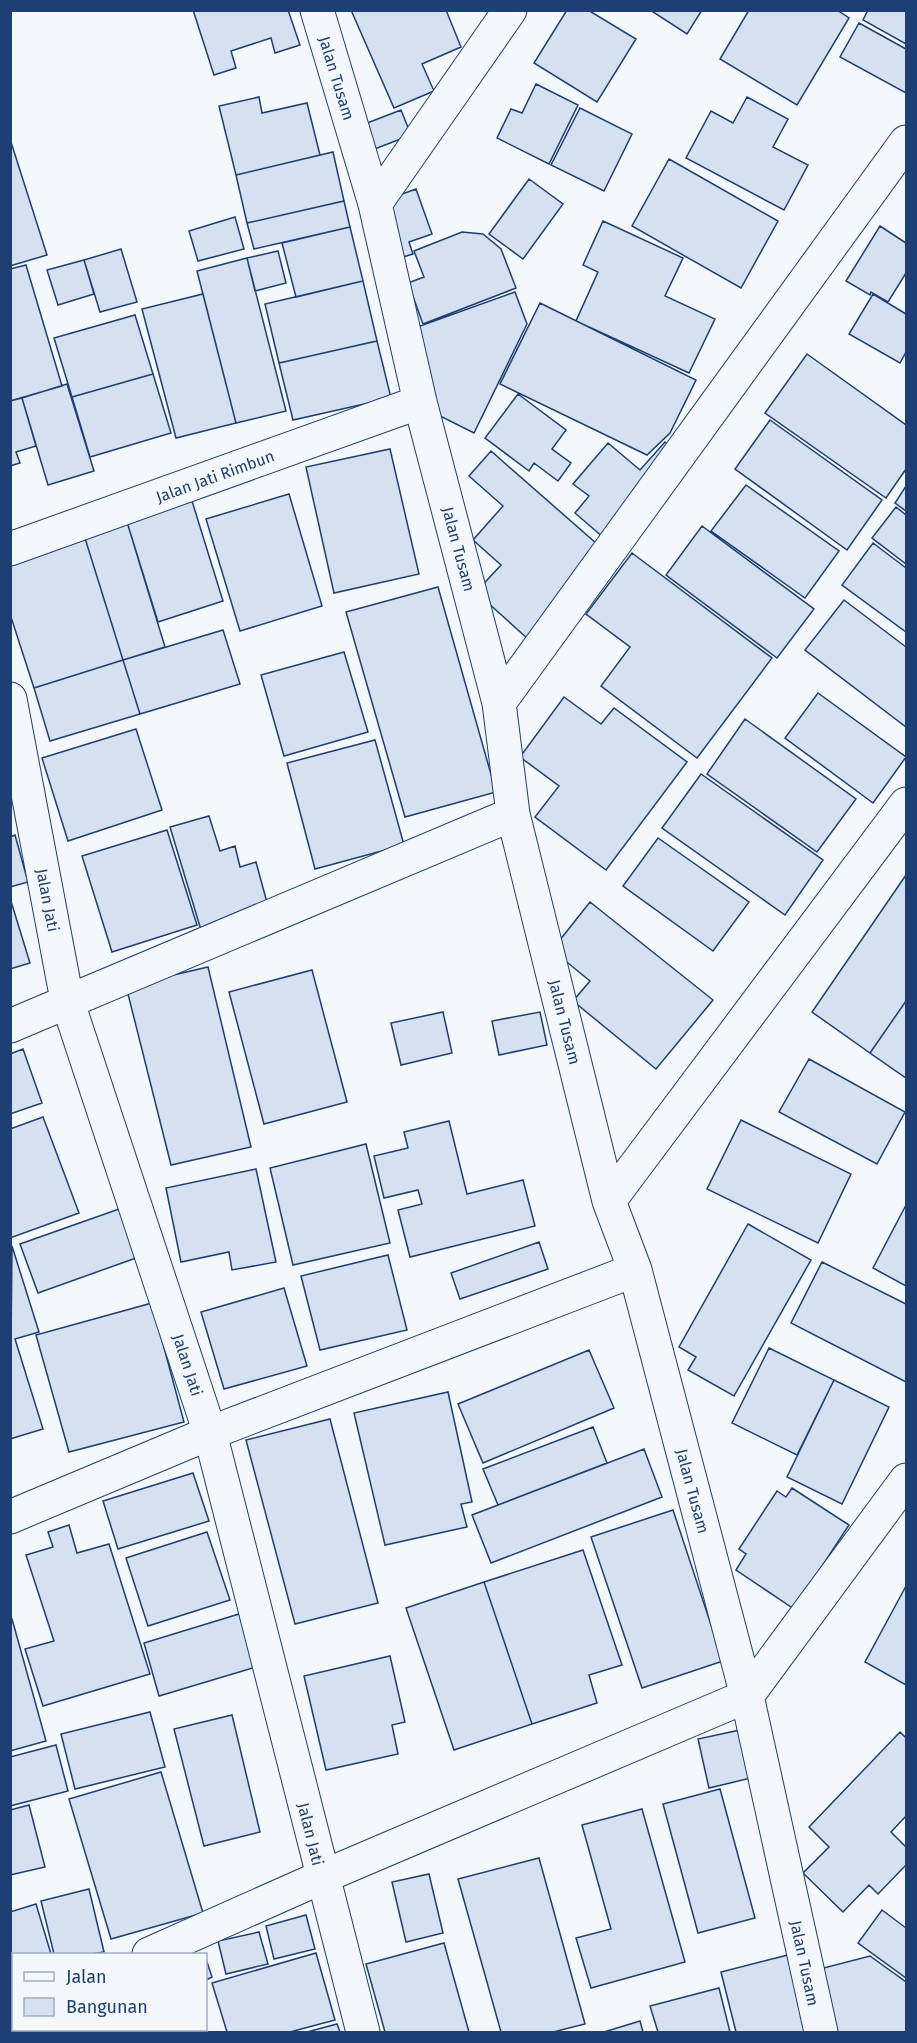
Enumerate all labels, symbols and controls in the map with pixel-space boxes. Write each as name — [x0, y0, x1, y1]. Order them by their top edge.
street label: Jalan Tusam — [315, 34, 358, 123]
street label: Jalan Jati Rimbun — [153, 446, 277, 507]
street label: Jalan Tusam — [438, 505, 479, 594]
street label: Jalan Jati — [32, 867, 63, 933]
street label: Jalan Tusam — [545, 978, 584, 1067]
street label: Jalan Jati — [169, 1332, 206, 1399]
street label: Jalan Tusam — [672, 1447, 713, 1536]
street label: Jalan Jati — [294, 1801, 328, 1868]
street label: Jalan Tusam — [786, 1919, 823, 2008]
legend — [12, 1953, 207, 2031]
text: Jalan — [66, 1966, 107, 1988]
text: Bangunan — [66, 1996, 148, 2018]

